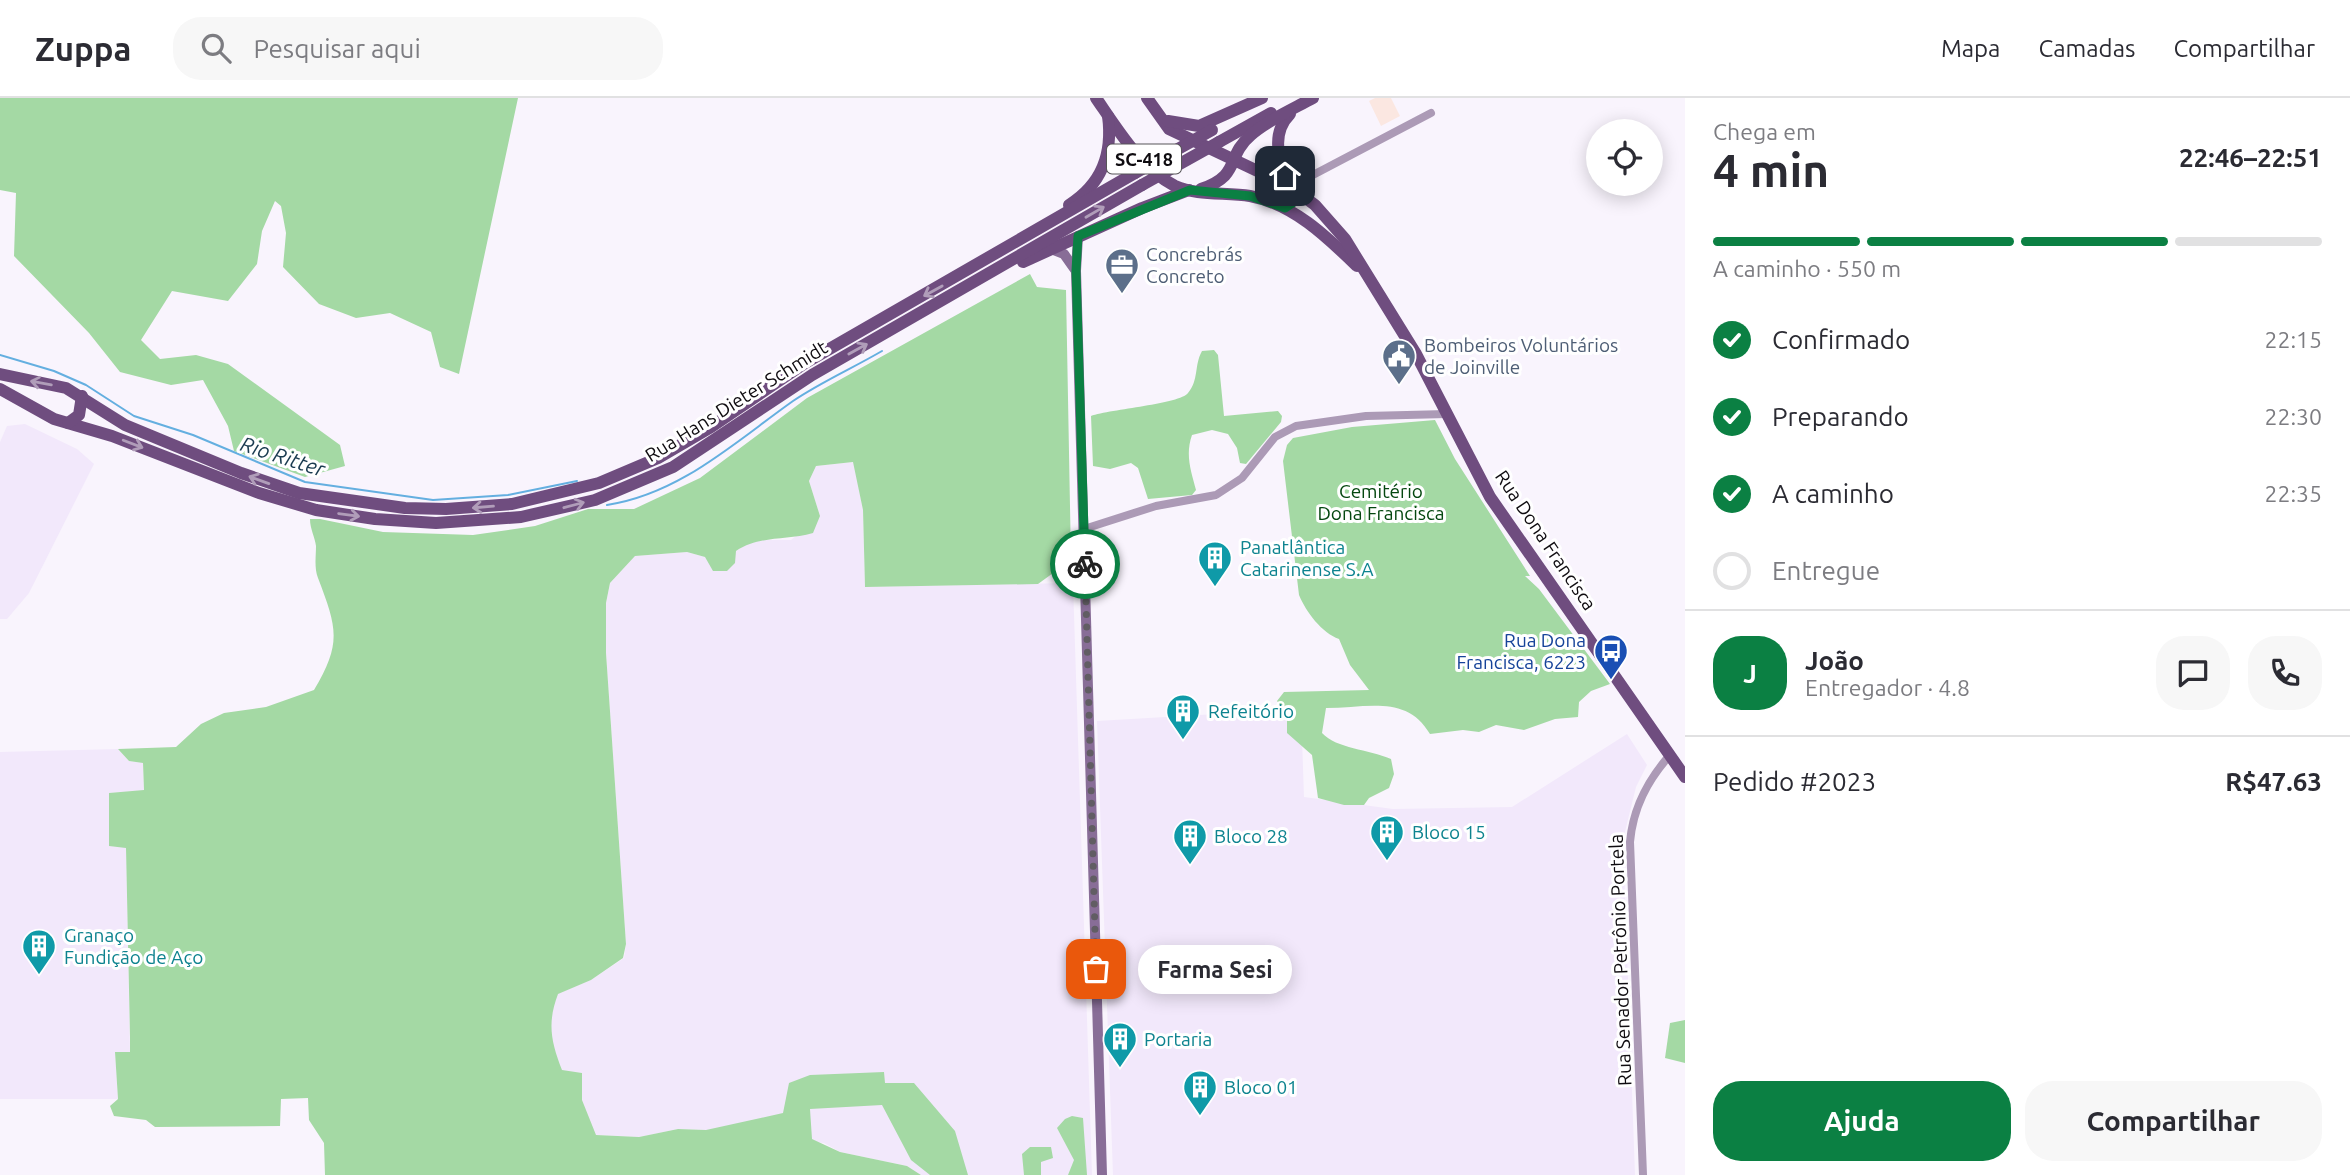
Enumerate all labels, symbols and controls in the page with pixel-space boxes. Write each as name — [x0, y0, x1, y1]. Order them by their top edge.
search box — [173, 17, 663, 80]
icon: search — [197, 29, 235, 67]
text: Zuppa — [35, 30, 131, 67]
text: Pesquisar aqui — [253, 34, 421, 63]
text: Mapa — [1941, 35, 2000, 62]
text: Camadas — [2038, 35, 2135, 62]
text: Compartilhar — [2173, 35, 2315, 62]
map controls — [1586, 119, 1663, 196]
button: locate — [1586, 119, 1663, 196]
text: Chega em — [1713, 119, 1816, 144]
text: 22:46–22:51 — [2179, 143, 2322, 172]
road number: SC-418 — [1107, 144, 1181, 174]
text: 4 min — [1713, 144, 1829, 196]
pin — [1255, 146, 1315, 206]
icon: home — [1266, 157, 1304, 195]
one-way arrow — [1085, 205, 1105, 219]
place label: Concrebrás Concreto — [1146, 243, 1242, 287]
office icon: Concrebrás Concreto — [1103, 246, 1141, 295]
text: A caminho · 550 m — [1713, 256, 1901, 281]
one-way arrow — [923, 285, 944, 298]
icon: check — [1713, 321, 1751, 359]
text: Confirmado — [1772, 325, 1910, 354]
text: 22:15 — [2264, 327, 2322, 352]
place label: Bombeiros Voluntários de Joinville — [1424, 334, 1618, 378]
street label: Rua Hans Dieter Schmidt — [641, 336, 832, 466]
public building icon: Bombeiros Voluntários de Joinville — [1380, 337, 1418, 386]
one-way arrow — [847, 342, 867, 356]
one-way arrow — [30, 376, 53, 389]
icon: check — [1713, 398, 1751, 436]
text: Preparando — [1772, 402, 1909, 431]
text: 22:30 — [2264, 404, 2322, 429]
water label: Rio Ritter — [238, 431, 329, 481]
one-way arrow — [122, 438, 144, 451]
street label: Rua Dona Francisca — [1491, 466, 1601, 614]
one-way arrow — [249, 472, 270, 485]
icon: check — [1713, 475, 1751, 513]
text: A caminho — [1772, 479, 1894, 508]
park label: Cemitério Dona Francisca — [1317, 480, 1445, 524]
text: 22:35 — [2264, 481, 2322, 506]
one-way arrow — [562, 498, 585, 511]
one-way arrow — [472, 501, 495, 514]
one-way arrow — [337, 509, 360, 522]
courier — [1050, 529, 1120, 599]
place label: Panatlântica Catarinense S.A — [1240, 536, 1374, 580]
building icon: Panatlântica Catarinense S.A — [1196, 539, 1234, 588]
icon: bike — [1066, 545, 1104, 583]
text: Entregue — [1772, 556, 1880, 585]
place label: Rua Dona Francisca, 6223 — [1456, 629, 1586, 673]
bus stop icon: Rua Dona Francisca, 6223 — [1592, 632, 1630, 681]
button: chat — [2156, 636, 2230, 710]
button: phone — [2248, 636, 2322, 710]
text: João — [1805, 646, 1864, 675]
text: J — [1743, 659, 1757, 688]
text: Entregador · 4.8 — [1805, 675, 1970, 700]
building icon: Refeitório — [1164, 692, 1202, 741]
place label: Refeitório — [1208, 700, 1294, 722]
text: Pedido #2023 — [1713, 767, 1876, 796]
text: R$47.63 — [2225, 767, 2322, 796]
building icon: Bloco 15 — [1368, 813, 1406, 862]
building icon: Bloco 28 — [1171, 817, 1209, 866]
place label: Bloco 15 — [1412, 821, 1486, 843]
place label: Bloco 28 — [1214, 825, 1288, 847]
street label: Rua Senador Petrônio Portela — [1605, 834, 1635, 1086]
place label: Granaço Fundição de Aço — [64, 924, 203, 968]
building icon: Granaço Fundição de Aço — [20, 927, 58, 976]
pin — [1066, 939, 1126, 999]
callout: Farma Sesi — [1138, 944, 1292, 994]
icon: bag — [1077, 950, 1115, 988]
text: Farma Sesi — [1157, 957, 1273, 982]
building icon: Portaria — [1101, 1020, 1139, 1069]
place label: Portaria — [1144, 1028, 1212, 1050]
building icon: Bloco 01 — [1181, 1068, 1219, 1117]
place label: Bloco 01 — [1224, 1076, 1298, 1098]
button: Ajuda — [1713, 1081, 2011, 1161]
button: Compartilhar — [2025, 1081, 2322, 1161]

